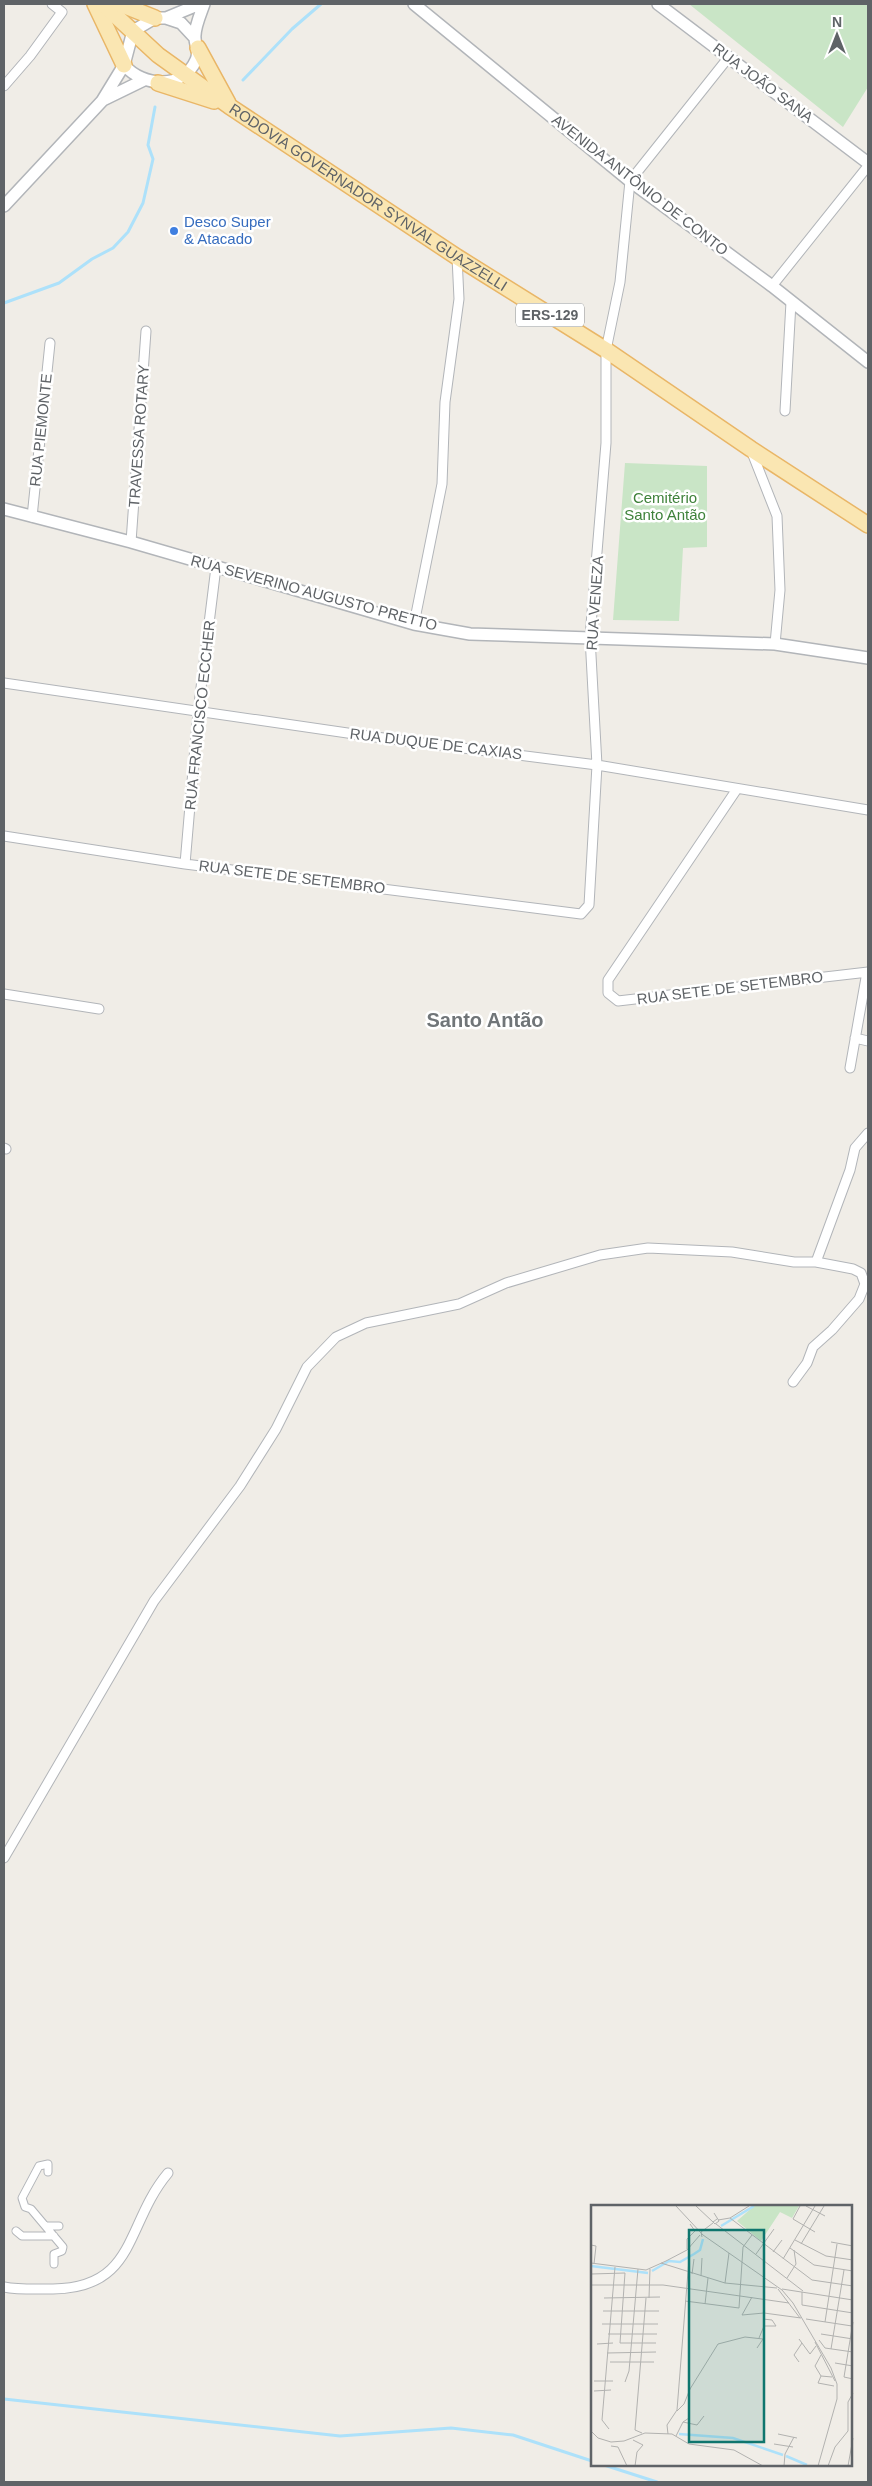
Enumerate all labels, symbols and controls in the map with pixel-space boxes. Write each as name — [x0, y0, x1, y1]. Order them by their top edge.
north arrow — [812, 10, 862, 60]
text: N — [832, 14, 842, 30]
street label: RUA JOÃO SANA — [710, 39, 817, 126]
street label: RODOVIA GOVERNADOR SYNVAL GUAZZELLI — [226, 100, 511, 294]
street label: AVENIDA ANTÔNIO DE CONTO — [549, 111, 732, 259]
place label: Desco Super & Atacado — [184, 213, 271, 247]
marker: Desco Super & Atacado — [168, 225, 180, 237]
road number: ERS-129 — [516, 304, 584, 326]
street label: TRAVESSA ROTARY — [125, 364, 152, 508]
street label: RUA PIEMONTE — [26, 373, 55, 487]
park label: Cemitério Santo Antão — [624, 489, 706, 523]
street label: RUA SEVERINO AUGUSTO PRETTO — [189, 551, 439, 634]
street label: RUA VENEZA — [583, 555, 606, 651]
street label: RUA FRANCISCO ECCHER — [181, 619, 218, 811]
street label: RUA DUQUE DE CAXIAS — [349, 725, 523, 763]
street label: RUA SETE DE SETEMBRO — [198, 857, 386, 896]
street label: RUA SETE DE SETEMBRO — [636, 968, 824, 1007]
district label: Santo Antão — [426, 1009, 544, 1031]
inset map — [591, 2205, 852, 2466]

